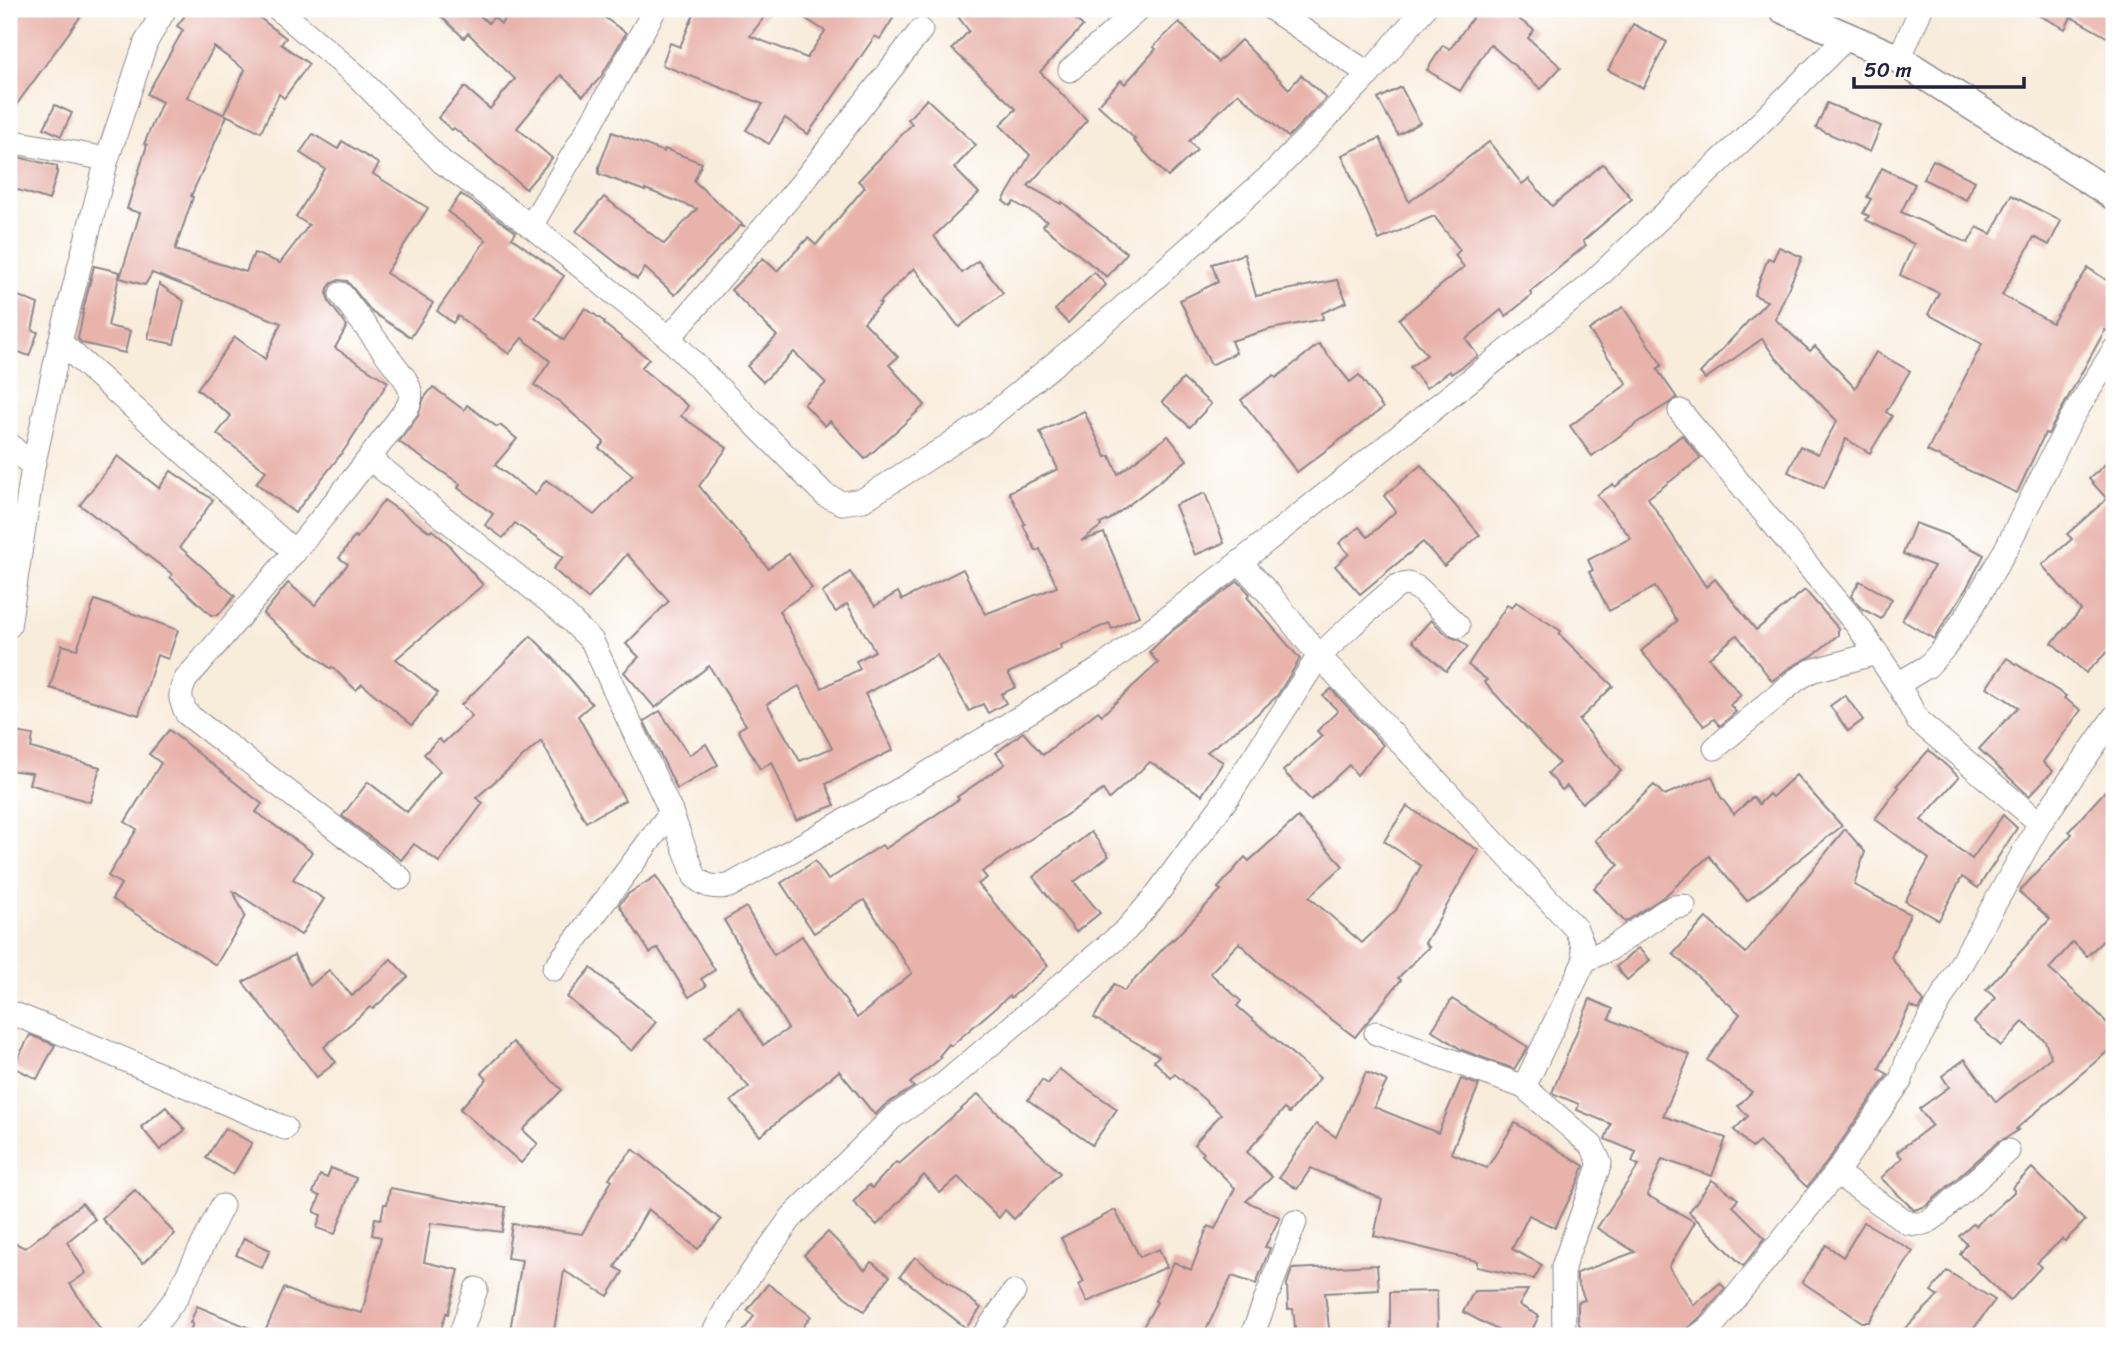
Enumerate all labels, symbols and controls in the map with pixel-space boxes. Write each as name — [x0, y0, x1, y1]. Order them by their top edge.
scale bar — [1854, 46, 2023, 90]
text: 50 m — [1864, 51, 1912, 89]

